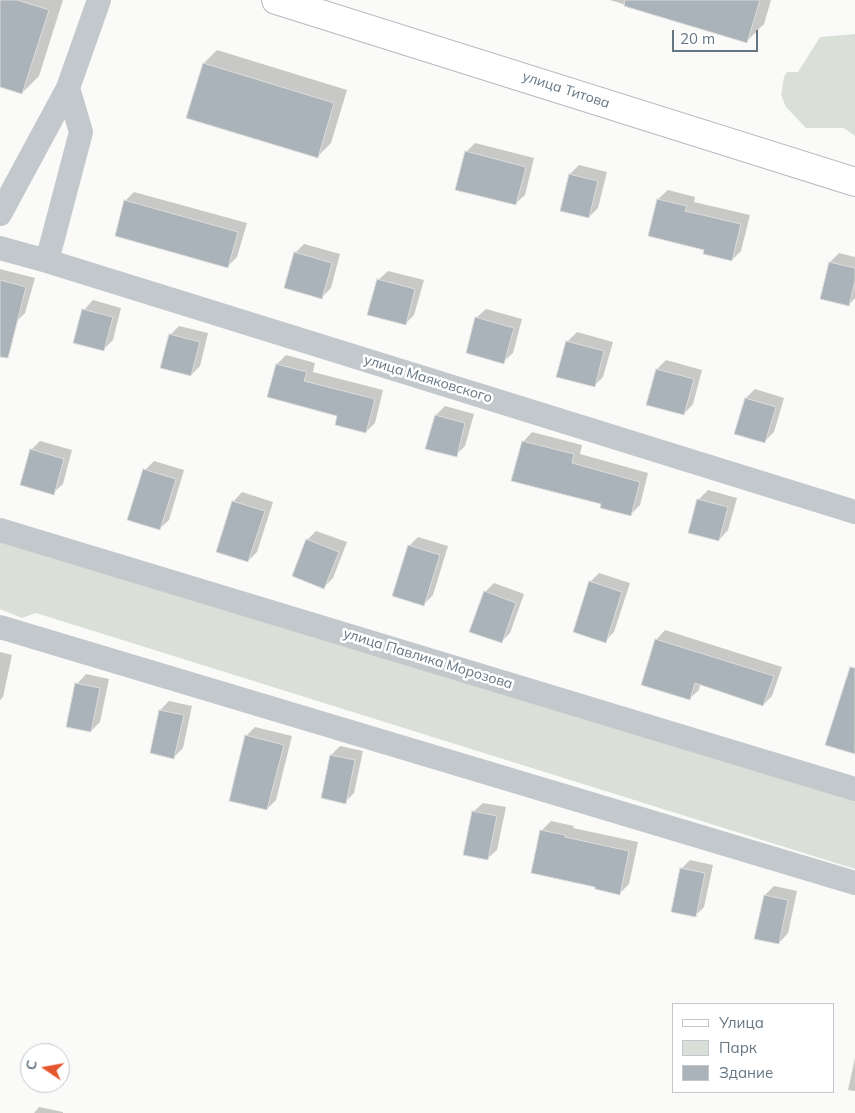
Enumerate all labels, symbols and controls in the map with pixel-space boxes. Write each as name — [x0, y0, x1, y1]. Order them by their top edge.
scale bar — [675, 20, 761, 52]
text: 20 m — [680, 29, 715, 48]
street label: улица Титова — [520, 68, 612, 112]
street label: улица Маяковского — [362, 351, 494, 407]
street label: улица Павлика Морозова — [341, 625, 515, 693]
legend — [672, 1003, 835, 1093]
text: Улица — [719, 1013, 764, 1032]
text: Парк — [719, 1038, 757, 1057]
north arrow — [20, 1043, 70, 1093]
text: С — [22, 1059, 41, 1072]
text: Здание — [719, 1063, 773, 1082]

